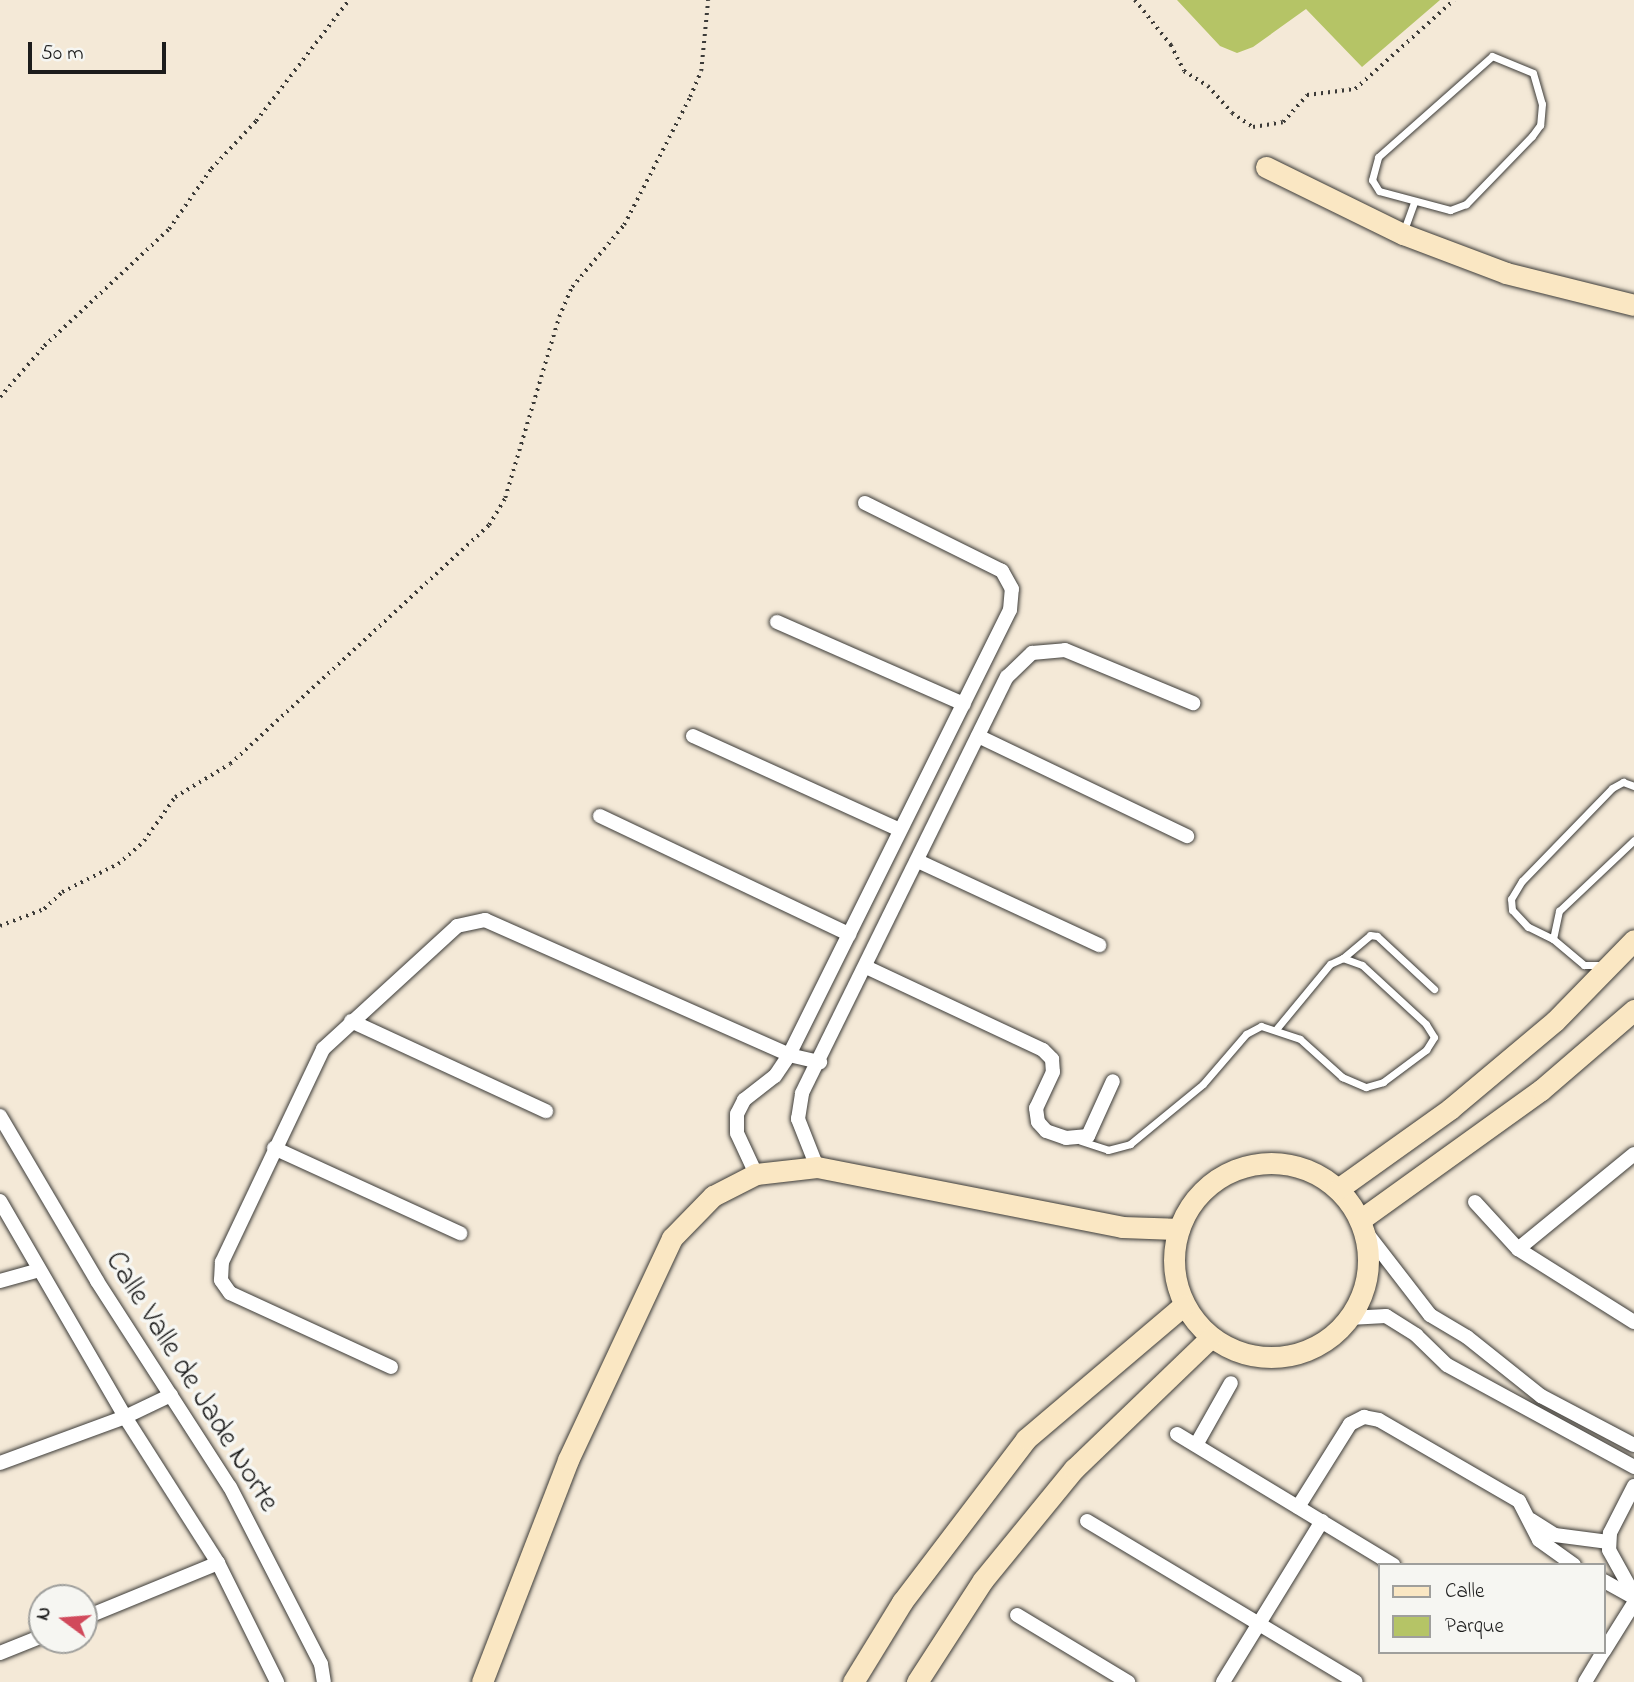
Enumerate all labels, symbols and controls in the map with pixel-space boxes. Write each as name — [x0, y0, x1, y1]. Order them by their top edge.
scale bar — [32, 28, 170, 72]
text: 50 m — [41, 39, 84, 69]
street label: Calle Valle de Jade Norte — [96, 1245, 286, 1519]
legend — [1378, 1563, 1606, 1654]
text: Calle — [1445, 1577, 1484, 1607]
north arrow — [28, 1584, 98, 1654]
text: N — [30, 1604, 59, 1624]
text: Parque — [1445, 1612, 1504, 1642]

